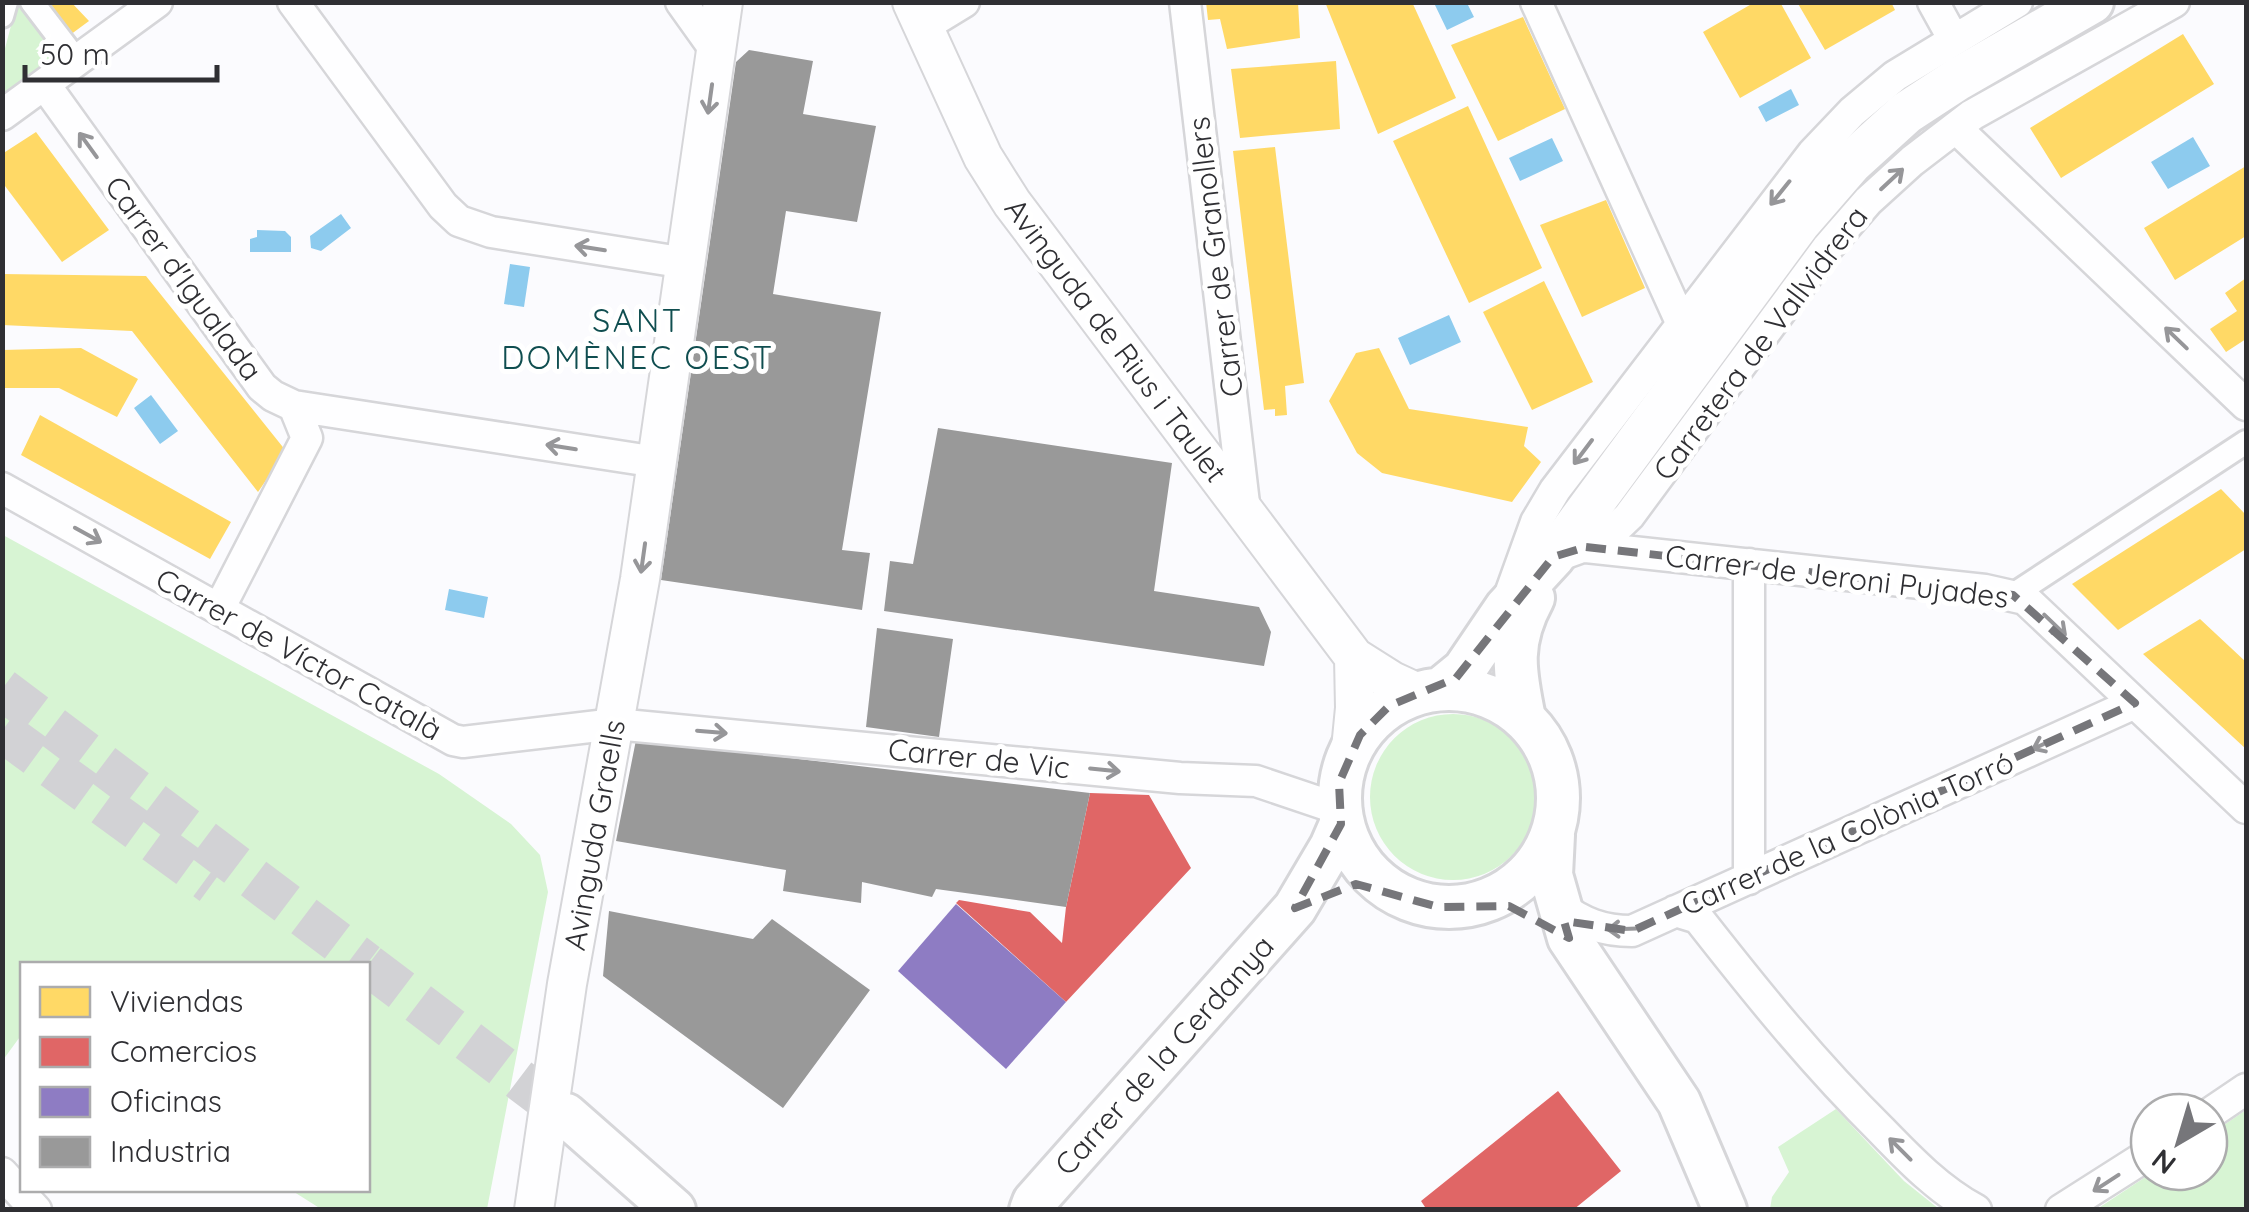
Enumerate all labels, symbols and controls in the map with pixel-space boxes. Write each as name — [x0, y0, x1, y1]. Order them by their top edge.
scale bar — [25, 20, 218, 82]
text: 50 m — [40, 35, 110, 73]
one-way arrow — [700, 82, 718, 115]
street label: Carrer de Granollers — [1179, 115, 1251, 399]
one-way arrow — [78, 132, 99, 159]
one-way arrow — [1880, 167, 1904, 191]
street label: Carrer d'Igualada — [97, 168, 271, 388]
one-way arrow — [1770, 179, 1791, 206]
street label: Avinguda de Rius i Taulet — [997, 190, 1235, 490]
street label: Carretera de Vallvidrera — [1644, 198, 1876, 488]
one-way arrow — [574, 238, 607, 256]
district label: SANT DOMÈNEC OEST — [501, 300, 775, 377]
one-way arrow — [2164, 327, 2189, 350]
one-way arrow — [545, 437, 577, 456]
one-way arrow — [1573, 438, 1594, 465]
one-way arrow — [72, 526, 102, 546]
street label: Carrer de Jeroni Pujades — [1663, 536, 2011, 616]
one-way arrow — [634, 542, 652, 574]
street label: Carrer de Víctor Català — [149, 560, 449, 748]
one-way arrow — [2042, 613, 2066, 637]
street label: Avinguda Graells — [555, 717, 633, 953]
one-way arrow — [695, 723, 728, 742]
street label: Carrer de Vic — [886, 730, 1072, 786]
one-way arrow — [2032, 735, 2062, 754]
street label: Carrer de la Colònia Torró — [1675, 742, 2019, 924]
one-way arrow — [1089, 761, 1121, 780]
one-way arrow — [1606, 919, 1639, 938]
street label: Carrer de la Cerdanya — [1046, 927, 1282, 1183]
legend — [20, 962, 370, 1192]
text: Viviendas — [110, 982, 243, 1020]
text: Comercios — [110, 1032, 257, 1070]
text: Oficinas — [110, 1082, 222, 1120]
north arrow — [2129, 1092, 2229, 1192]
text: Industria — [110, 1132, 231, 1170]
one-way arrow — [1888, 1138, 1912, 1162]
text: N — [2144, 1142, 2182, 1182]
one-way arrow — [2092, 1172, 2120, 1193]

